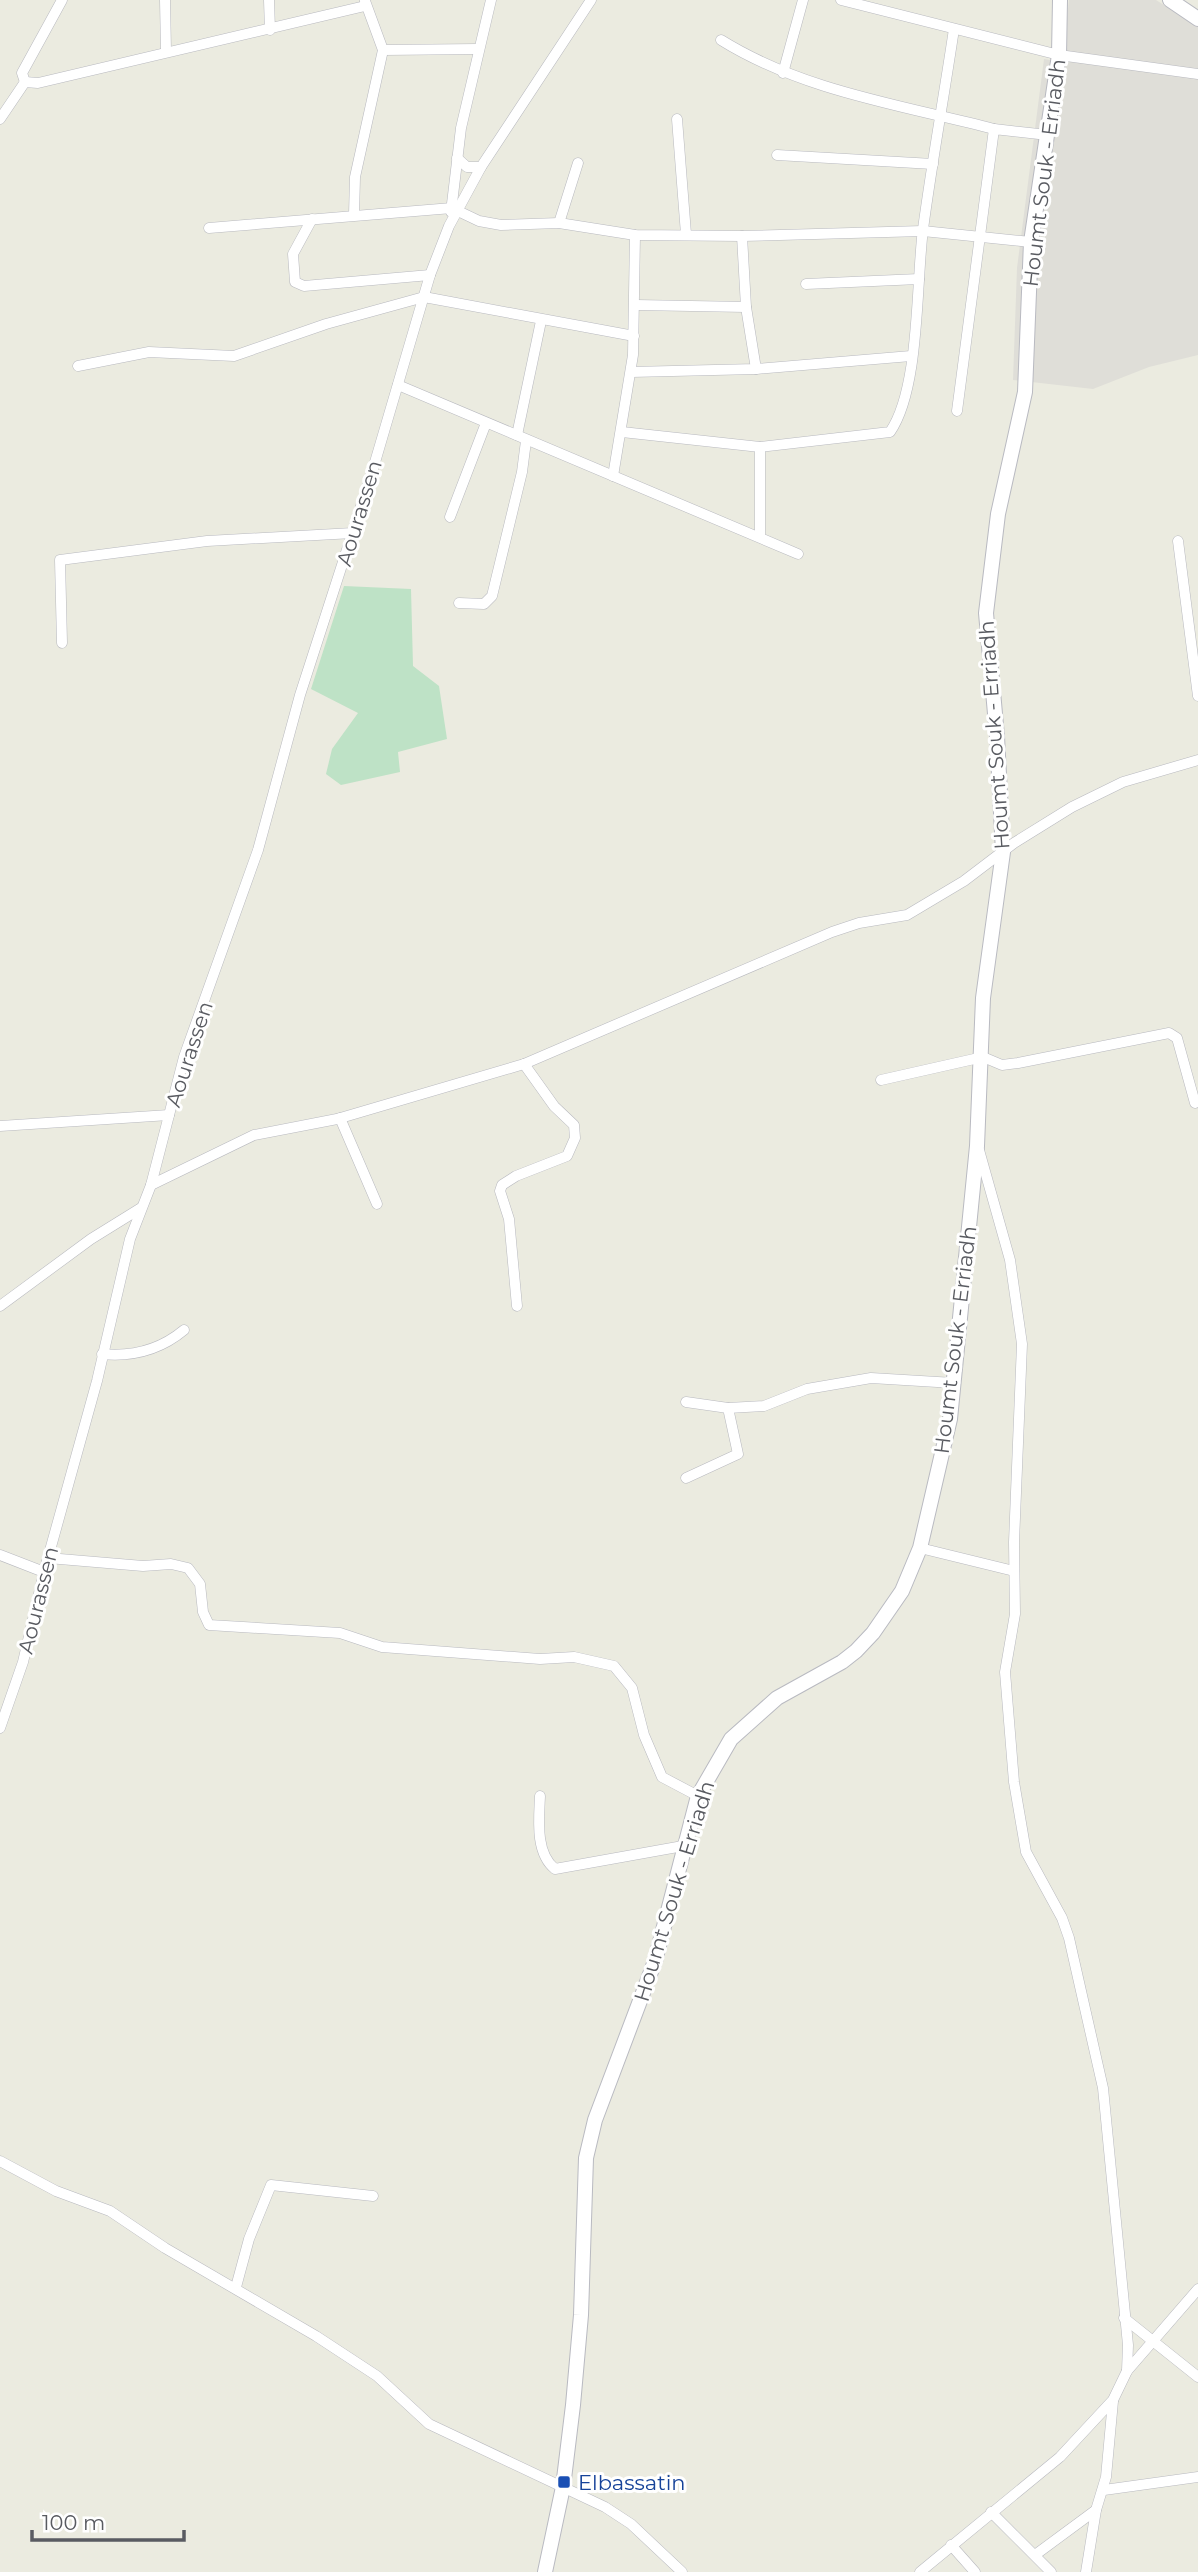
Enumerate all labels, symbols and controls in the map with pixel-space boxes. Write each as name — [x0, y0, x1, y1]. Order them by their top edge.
street label: Houmt Souk - Erriadh — [1018, 58, 1070, 288]
street label: Aourassen — [331, 457, 387, 569]
street label: Houmt Souk - Erriadh — [974, 620, 1014, 850]
street label: Aourassen — [160, 998, 218, 1110]
street label: Houmt Souk - Erriadh — [929, 1225, 981, 1455]
street label: Aourassen — [13, 1544, 63, 1656]
street label: Houmt Souk - Erriadh — [628, 1778, 720, 2004]
place label: Elbassatin — [578, 2470, 686, 2495]
marker: Elbassatin — [556, 2474, 572, 2490]
scale bar — [32, 2498, 184, 2542]
text: 100 m — [42, 2510, 105, 2535]

